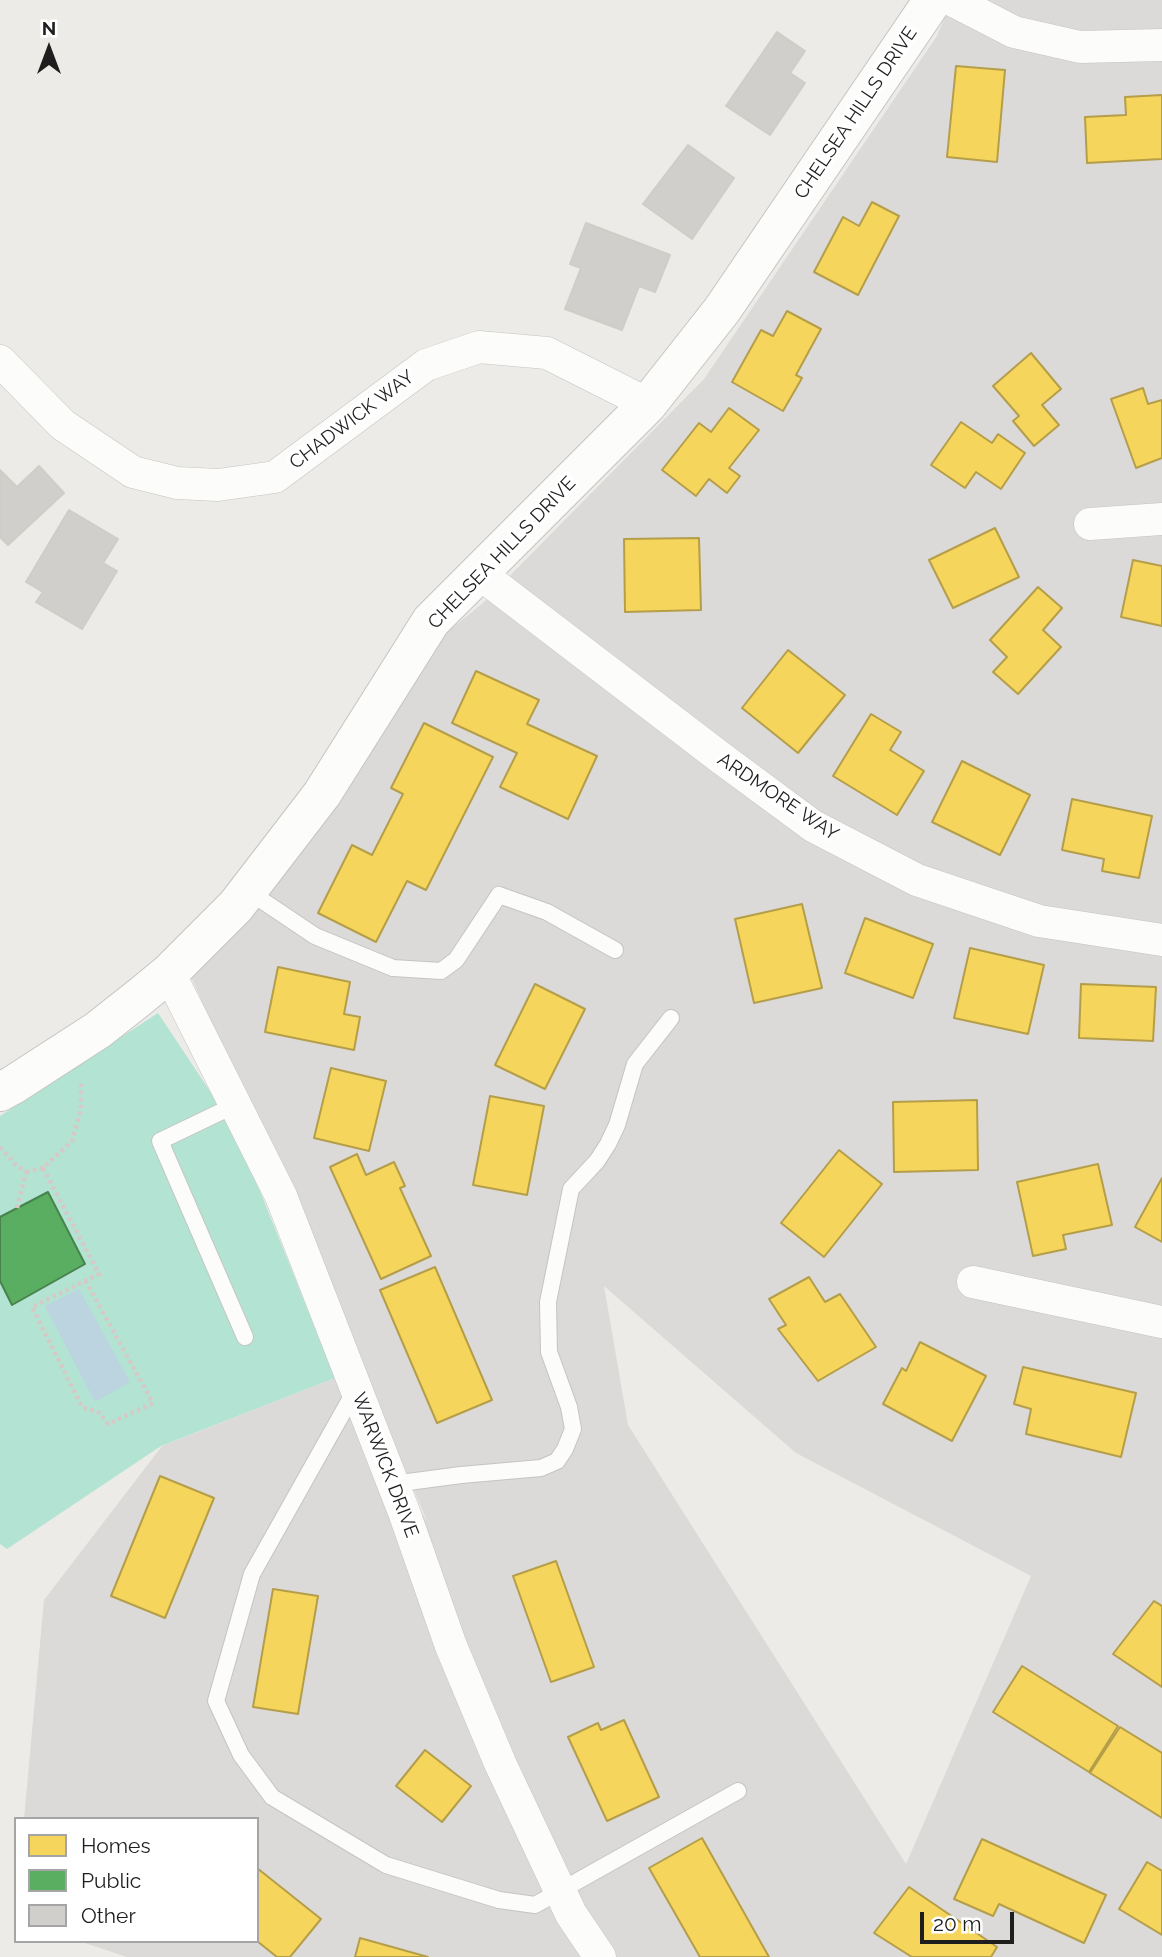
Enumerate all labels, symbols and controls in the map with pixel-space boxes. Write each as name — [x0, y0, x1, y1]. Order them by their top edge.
north arrow — [14, 14, 84, 84]
text: N — [42, 17, 56, 39]
street label: CHELSEA HILLS DRIVE — [790, 23, 922, 203]
street label: CHADWICK WAY — [285, 366, 419, 474]
street label: CHELSEA HILLS DRIVE — [423, 472, 581, 634]
street label: ARDMORE WAY — [713, 748, 843, 846]
street label: WARWICK DRIVE — [347, 1389, 423, 1541]
legend — [14, 1817, 259, 1943]
text: Homes — [81, 1833, 151, 1858]
text: Public — [81, 1868, 141, 1893]
scale bar — [924, 1898, 1018, 1942]
text: Other — [81, 1903, 136, 1928]
text: 20 m — [933, 1911, 981, 1936]

